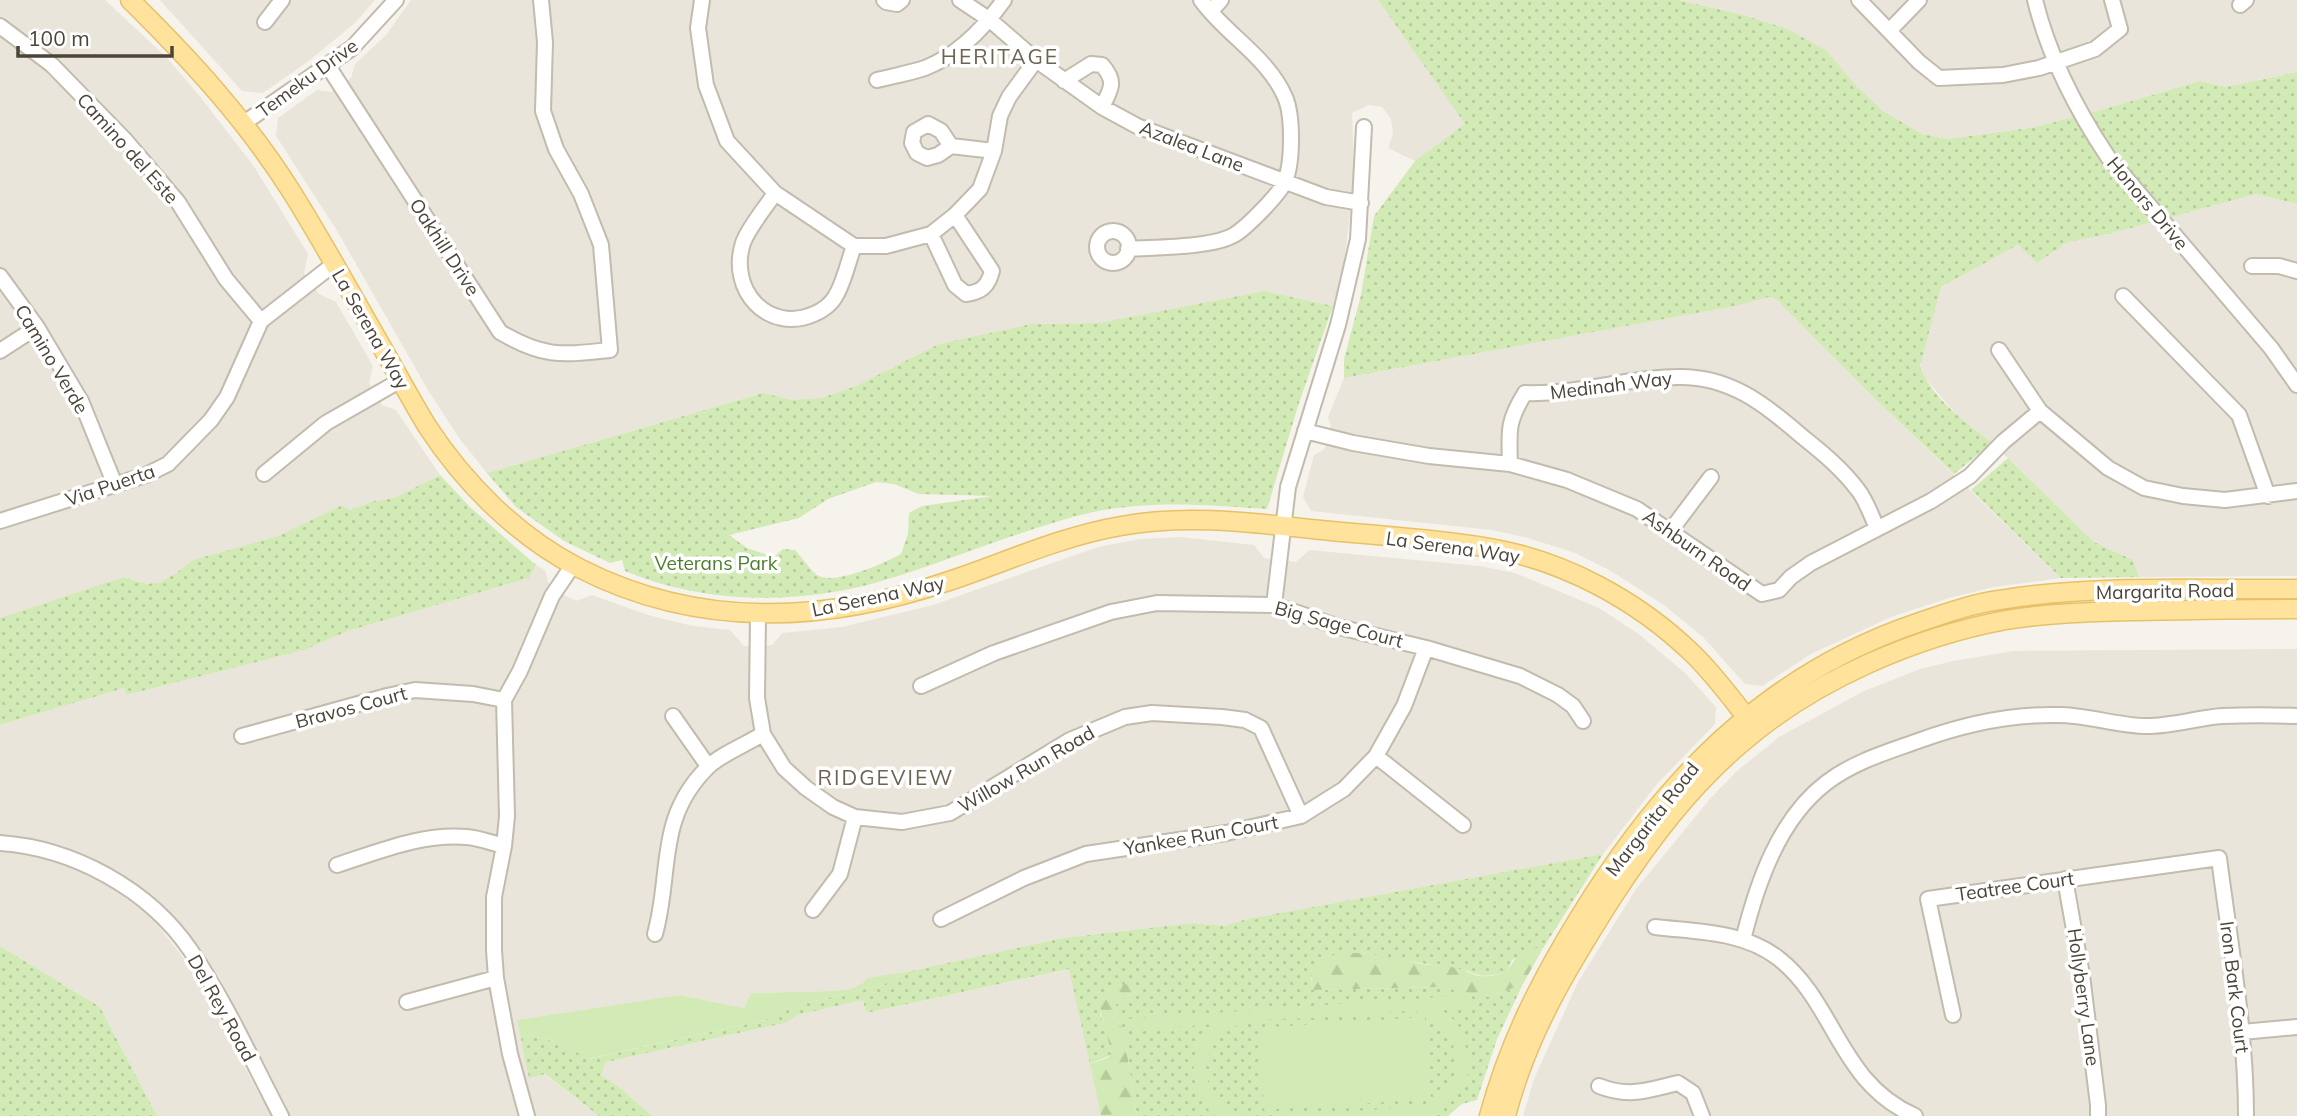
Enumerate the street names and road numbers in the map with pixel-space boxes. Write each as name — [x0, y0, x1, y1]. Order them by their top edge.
street label: Temeku Drive — [252, 33, 362, 123]
street label: Camino del Este — [72, 88, 184, 208]
street label: Azalea Lane — [1137, 115, 1247, 177]
street label: Honors Drive — [2102, 151, 2194, 255]
street label: Oakhill Drive — [405, 194, 485, 300]
street label: La Serena Way — [327, 265, 415, 393]
street label: Camino Verde — [10, 300, 94, 418]
street label: Medinah Way — [1549, 366, 1673, 404]
street label: Via Puerta — [62, 458, 158, 512]
street label: Ashburn Road — [1638, 504, 1756, 596]
street label: La Serena Way — [1385, 526, 1521, 568]
street label: La Serena Way — [810, 570, 946, 622]
street label: Margarita Road — [2096, 578, 2234, 604]
street label: Big Sage Court — [1272, 595, 1406, 653]
street label: Bravos Court — [293, 681, 410, 733]
street label: Willow Run Road — [953, 720, 1099, 818]
street label: Margarita Road — [1600, 757, 1704, 881]
street label: Yankee Run Court — [1121, 810, 1280, 861]
street label: Teatree Court — [1954, 866, 2076, 906]
street label: Iron Bark Court — [2215, 920, 2255, 1055]
street label: Hollyberry Lane — [2062, 927, 2106, 1067]
street label: Del Rey Road — [183, 950, 261, 1066]

